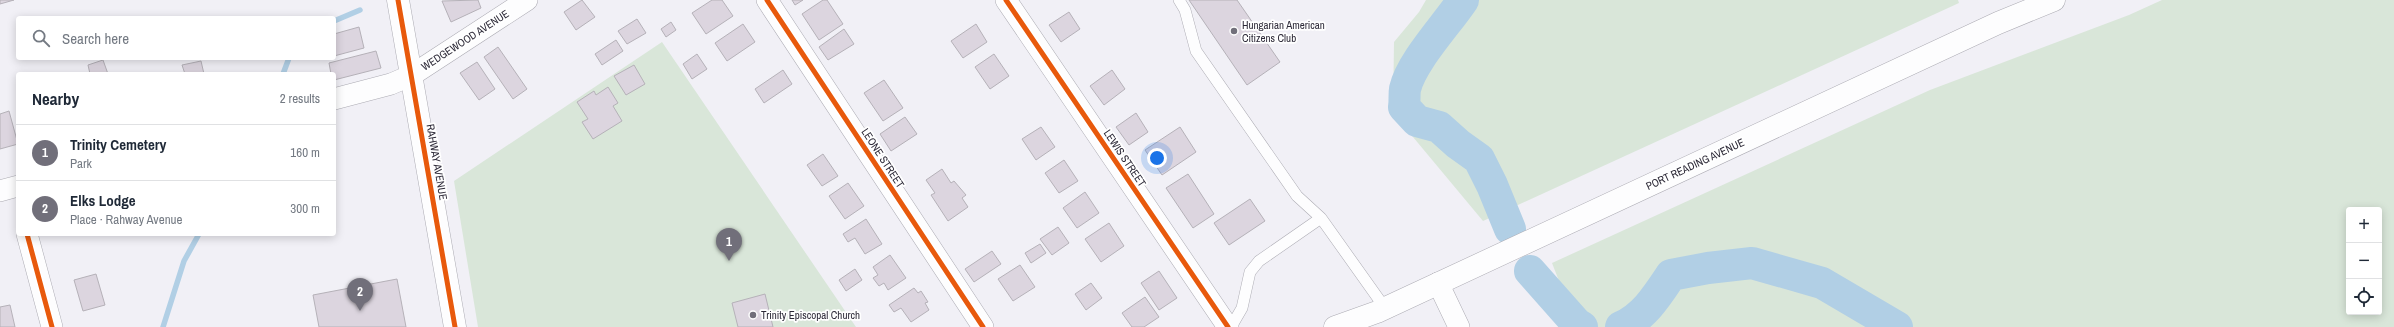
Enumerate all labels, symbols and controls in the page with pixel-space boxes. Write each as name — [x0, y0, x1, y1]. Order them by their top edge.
street label: WEDGEWOOD AVENUE — [419, 6, 511, 74]
search box — [16, 16, 336, 60]
place label: Hungarian American Citizens Club — [1242, 18, 1325, 45]
marker: Hungarian American Citizens Club — [1229, 26, 1239, 36]
icon: search — [30, 27, 52, 49]
text: Search here — [62, 28, 129, 49]
text: Nearby — [32, 87, 79, 110]
text: 2 results — [280, 90, 320, 107]
street label: RAHWAY AVENUE — [423, 123, 451, 201]
street label: LEONE STREET — [858, 125, 908, 191]
street label: LEWIS STREET — [1101, 127, 1150, 190]
text: Trinity Cemetery — [70, 134, 166, 155]
street label: PORT READING AVENUE — [1644, 135, 1746, 193]
text: 1 — [42, 144, 48, 161]
text: 160 m — [290, 144, 320, 161]
your location — [1147, 148, 1167, 168]
text: Park — [70, 155, 92, 172]
text: Elks Lodge — [70, 190, 136, 211]
text: 2 — [42, 200, 48, 217]
text: 300 m — [290, 200, 320, 217]
map controls — [2346, 207, 2382, 315]
button: + — [2346, 207, 2382, 243]
text: Place · Rahway Avenue — [70, 211, 182, 228]
pin: 1 — [716, 228, 742, 261]
button: − — [2346, 243, 2382, 279]
pin: 2 — [347, 278, 373, 311]
button: locate — [2346, 279, 2382, 315]
place label: Trinity Episcopal Church — [761, 308, 860, 322]
marker: Trinity Episcopal Church — [748, 310, 758, 320]

